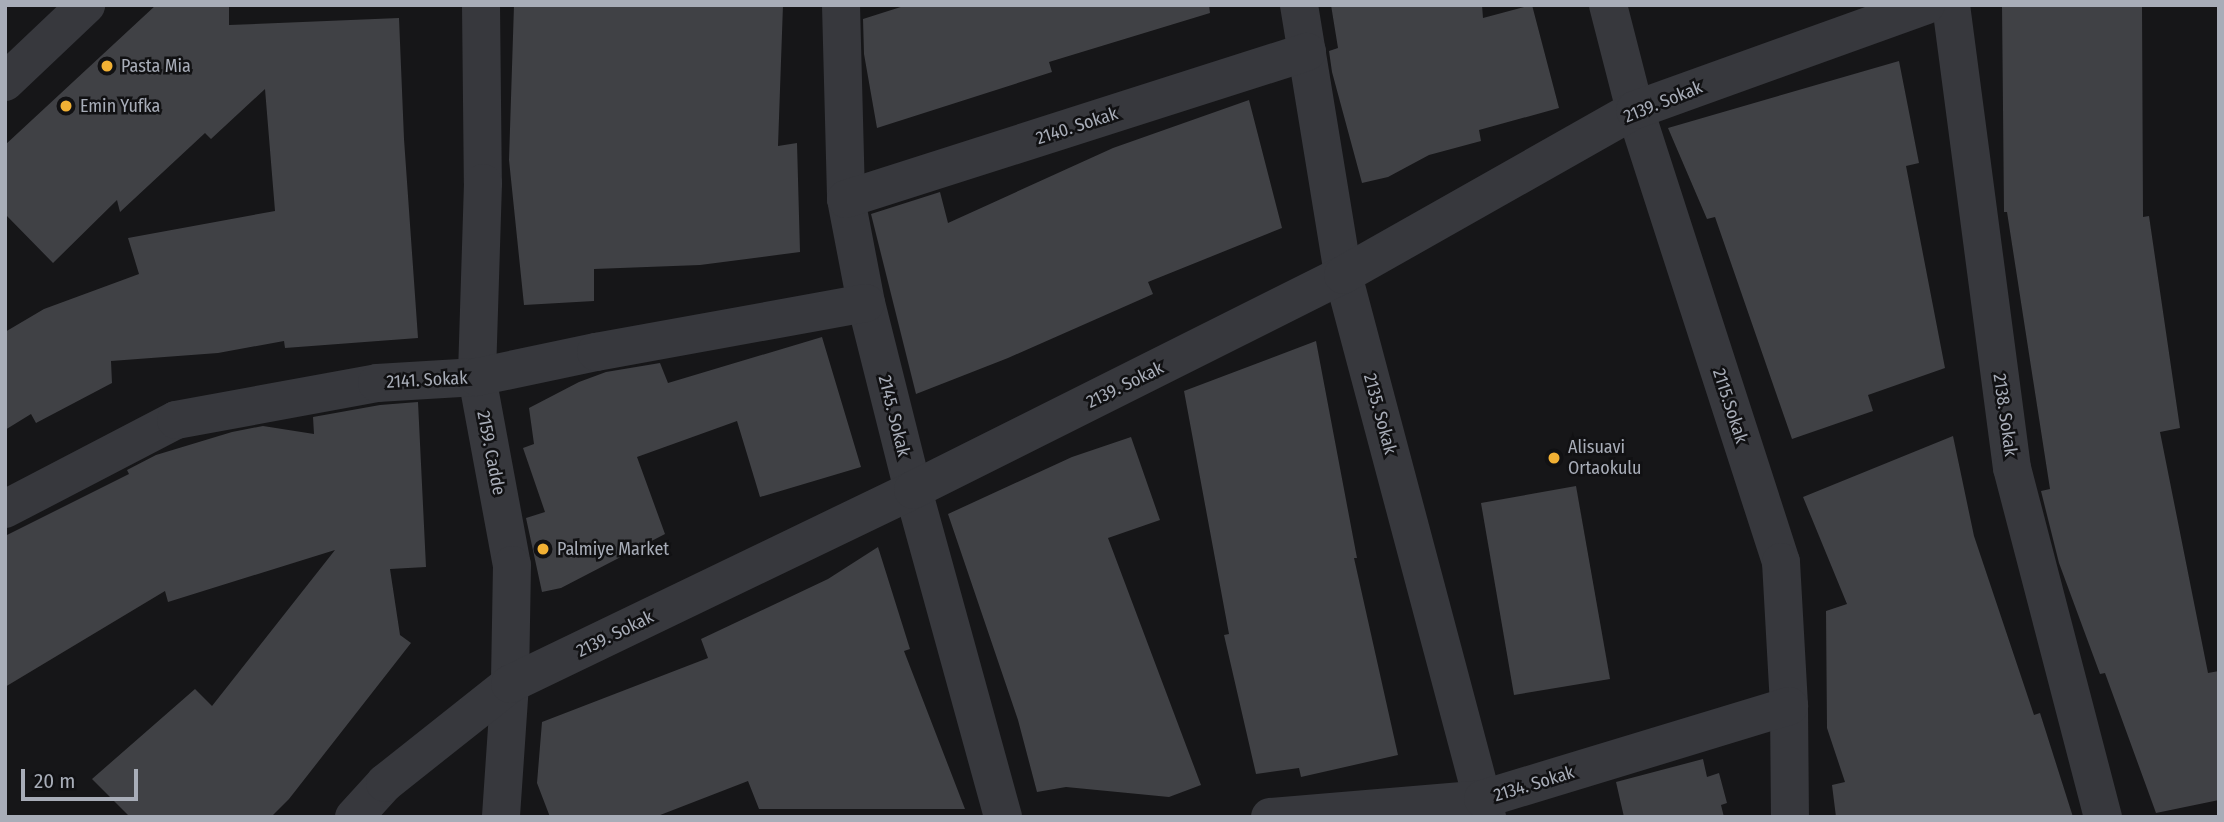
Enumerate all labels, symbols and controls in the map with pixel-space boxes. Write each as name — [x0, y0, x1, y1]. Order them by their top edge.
place label: Pasta Mia — [121, 55, 191, 77]
marker: Pasta Mia — [99, 58, 115, 74]
street label: 2139. Sokak — [1620, 76, 1706, 128]
place label: Emin Yufka — [80, 95, 160, 117]
marker: Emin Yufka — [58, 98, 74, 114]
street label: 2140. Sokak — [1034, 103, 1120, 149]
street label: 2139. Sokak — [1083, 357, 1167, 413]
street label: 2115.Sokak — [1708, 366, 1752, 446]
street label: 2141. Sokak — [386, 367, 468, 393]
street label: 2135. Sokak — [1359, 371, 1401, 457]
street label: 2138. Sokak — [1988, 372, 2022, 458]
street label: 2145. Sokak — [873, 373, 915, 459]
street label: 2159. Cadde — [472, 409, 510, 497]
place label: Alisuavi Ortaokulu — [1568, 437, 1641, 480]
marker: Alisuavi Ortaokulu — [1546, 450, 1562, 466]
place label: Palmiye Market — [557, 538, 669, 560]
marker: Palmiye Market — [535, 541, 551, 557]
street label: 2139. Sokak — [573, 606, 657, 662]
scale bar — [24, 756, 142, 800]
street label: 2134. Sokak — [1491, 762, 1577, 806]
text: 20 m — [34, 768, 75, 794]

